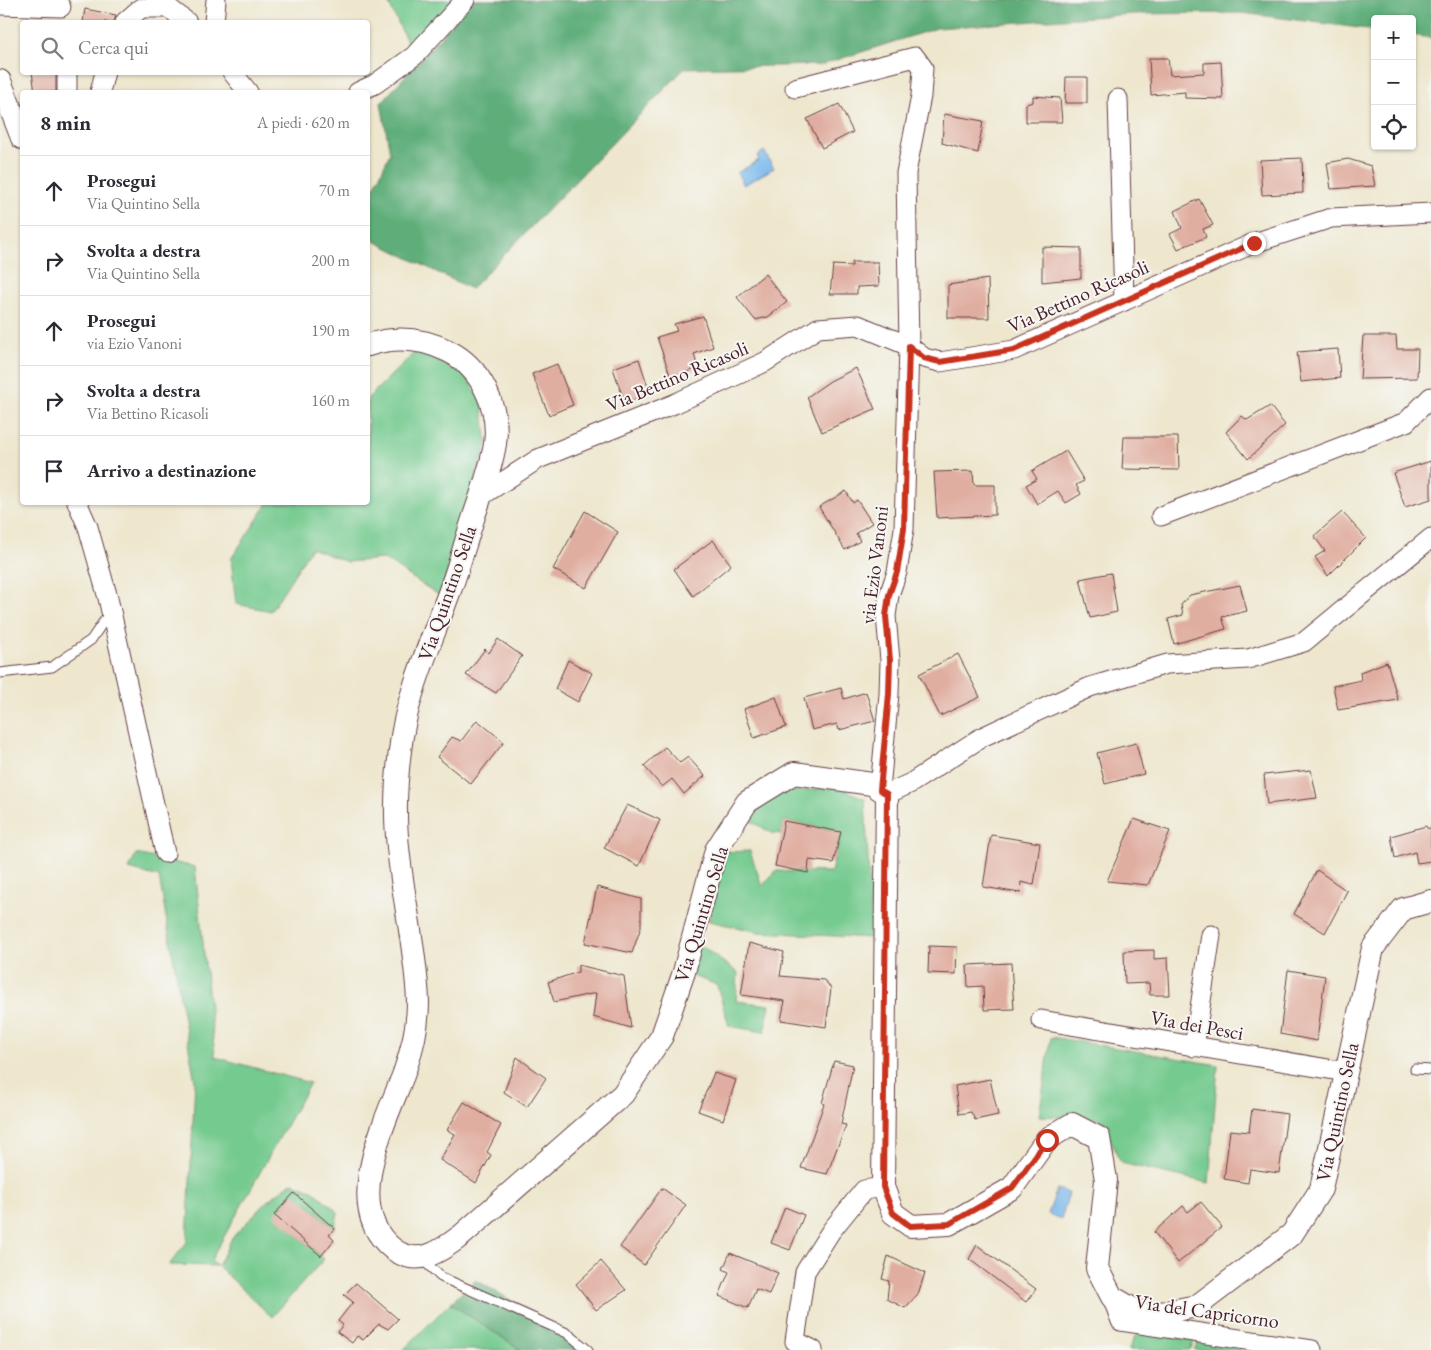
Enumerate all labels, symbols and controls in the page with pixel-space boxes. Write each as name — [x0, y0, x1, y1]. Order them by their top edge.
map controls — [1371, 15, 1416, 150]
button: + — [1371, 15, 1416, 60]
search box — [20, 20, 370, 75]
icon: search — [38, 34, 66, 62]
text: Cerca qui — [78, 35, 149, 60]
button: − — [1371, 60, 1416, 105]
button: locate — [1371, 105, 1416, 150]
text: 8 min — [40, 109, 91, 136]
text: A piedi · 620 m — [257, 112, 350, 133]
text: Prosegui — [87, 168, 156, 193]
icon: ahead — [40, 177, 68, 205]
text: 70 m — [319, 180, 350, 201]
text: Via Quintino Sella — [87, 193, 200, 214]
route end — [1243, 232, 1266, 255]
text: Svolta a destra — [87, 238, 201, 263]
icon: right — [40, 247, 68, 275]
text: 200 m — [311, 250, 350, 271]
street label: Via Bettino Ricasoli — [1003, 253, 1153, 339]
text: Via Quintino Sella — [87, 263, 200, 284]
text: Prosegui — [87, 308, 156, 333]
icon: ahead — [40, 317, 68, 345]
text: 190 m — [311, 320, 350, 341]
text: via Ezio Vanoni — [87, 333, 182, 354]
street label: Via Bettino Ricasoli — [602, 334, 752, 418]
text: Svolta a destra — [87, 378, 201, 403]
icon: right — [40, 387, 68, 415]
text: 160 m — [311, 390, 350, 411]
text: Via Bettino Ricasoli — [87, 403, 209, 424]
icon: arrive — [40, 457, 68, 485]
text: Arrivo a destinazione — [87, 458, 256, 483]
street label: via Ezio Vanoni — [854, 504, 894, 625]
street label: Via Quintino Sella — [412, 522, 482, 664]
street label: Via Quintino Sella — [668, 843, 734, 985]
street label: Via dei Pesci — [1148, 1004, 1246, 1046]
street label: Via Quintino Sella — [1310, 1040, 1364, 1184]
route start — [1036, 1129, 1059, 1152]
street label: Via del Capricorno — [1133, 1288, 1281, 1334]

